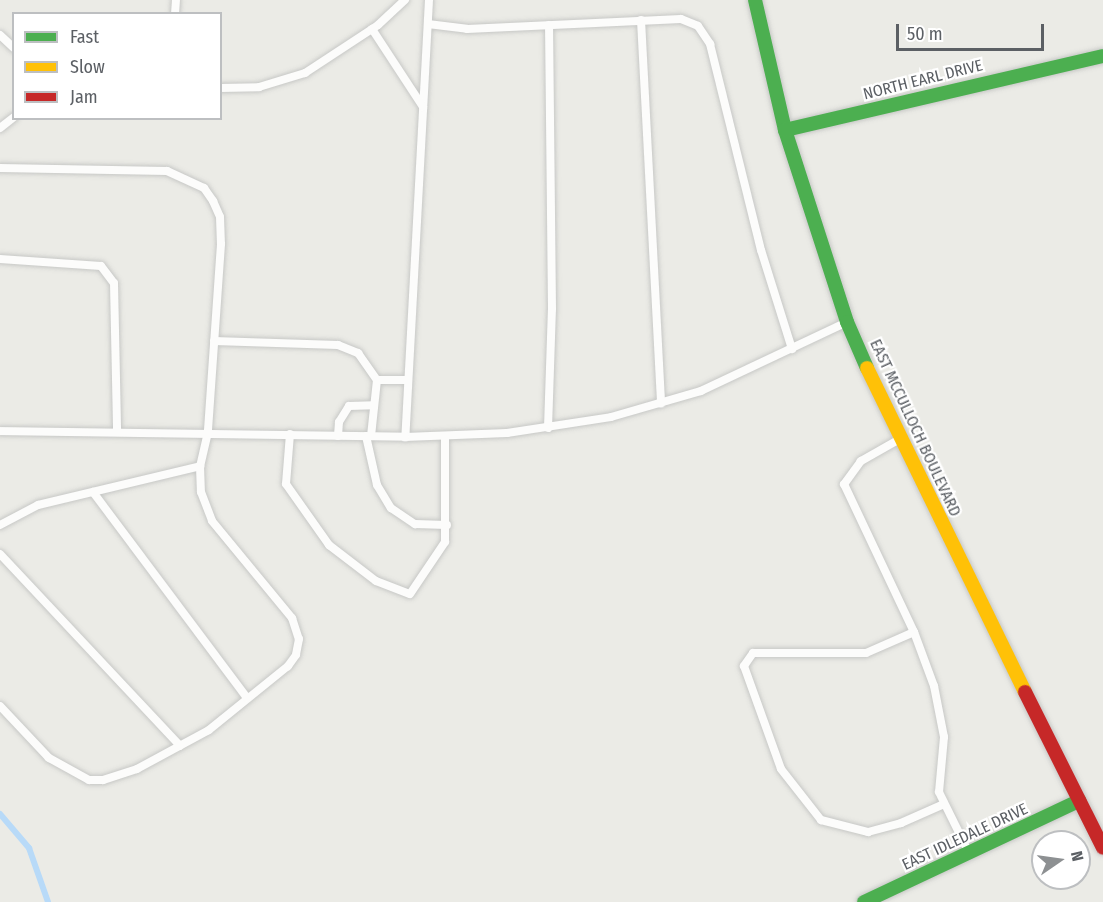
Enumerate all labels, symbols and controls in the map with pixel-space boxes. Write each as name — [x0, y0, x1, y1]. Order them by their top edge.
legend — [12, 12, 222, 120]
scale bar — [899, 12, 1048, 50]
text: 50 m — [907, 23, 943, 45]
text: Fast — [70, 26, 99, 48]
text: Slow — [70, 56, 105, 78]
street label: NORTH EARL DRIVE — [861, 56, 985, 104]
text: Jam — [70, 86, 98, 108]
street label: EAST MCCULLOCH BOULEVARD — [865, 336, 965, 520]
street label: EAST IDLEDALE DRIVE — [899, 799, 1031, 875]
north arrow — [1031, 830, 1091, 890]
text: N — [1067, 849, 1087, 863]

